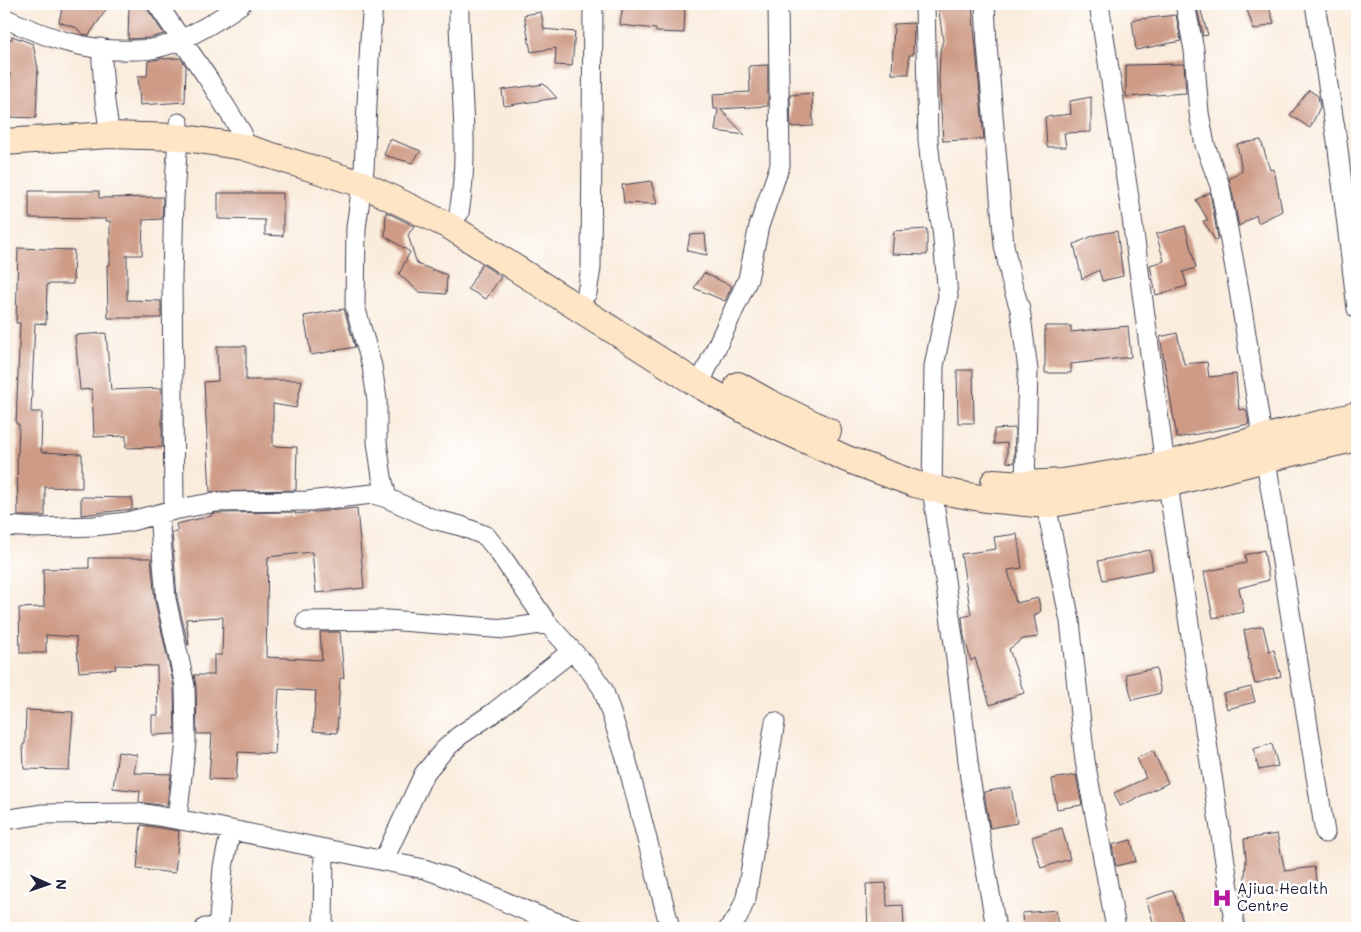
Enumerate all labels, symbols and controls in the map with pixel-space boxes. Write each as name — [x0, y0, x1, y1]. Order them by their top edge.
north arrow — [22, 860, 72, 910]
place label: Ajiua Health Centre — [1237, 878, 1328, 915]
text: N — [52, 879, 71, 890]
hospital icon: Ajiua Health Centre — [1211, 887, 1233, 909]

